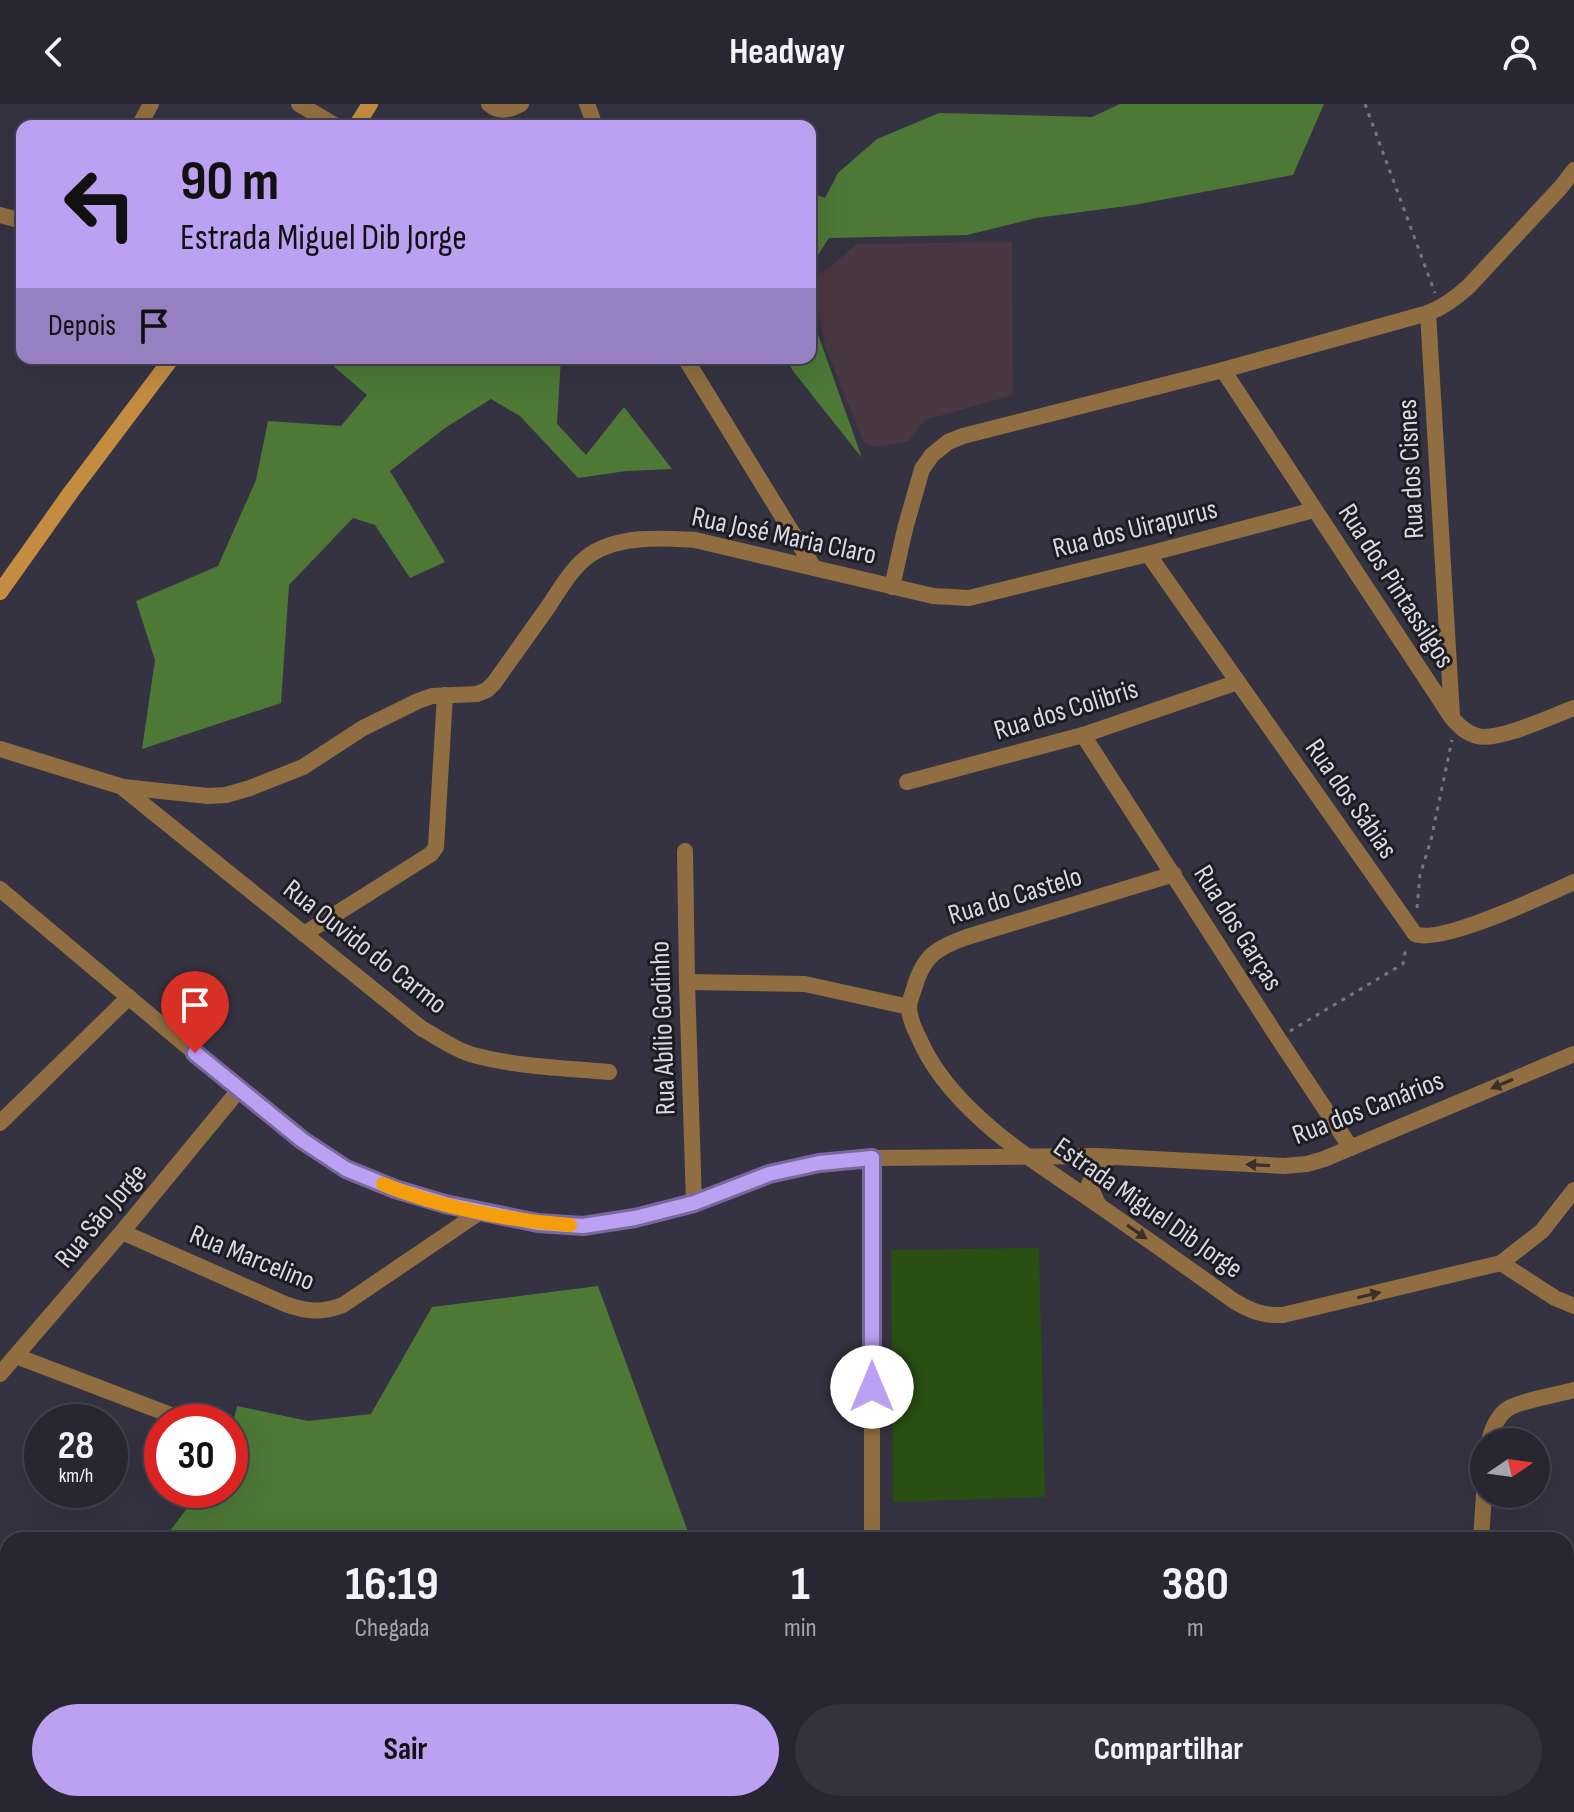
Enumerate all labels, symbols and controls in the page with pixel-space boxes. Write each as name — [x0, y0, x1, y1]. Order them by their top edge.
icon: back — [32, 30, 76, 74]
icon: person — [1498, 30, 1542, 74]
text: Headway — [729, 31, 845, 74]
text: 90 m — [180, 149, 279, 216]
icon: left — [48, 152, 152, 256]
text: Estrada Miguel Dib Jorge — [180, 217, 467, 260]
icon: arrive — [132, 304, 176, 348]
text: Depois — [48, 308, 116, 344]
street label: Rua dos Cisnes — [1391, 398, 1431, 540]
street label: Rua dos Uirapurus — [1049, 493, 1221, 565]
street label: Rua dos Pintassilgos — [1331, 498, 1461, 674]
street label: Rua José Maria Claro — [689, 500, 879, 572]
street label: Rua dos Colibris — [990, 673, 1142, 747]
street label: Rua dos Sábias — [1298, 733, 1404, 865]
street label: Rua dos Garças — [1187, 859, 1289, 997]
street label: Rua do Castelo — [944, 860, 1086, 932]
street label: Rua Ouvido do Carmo — [277, 873, 453, 1021]
street label: Rua Abílio Godinho — [643, 940, 683, 1116]
pin — [161, 971, 229, 1053]
icon: arrive — [173, 983, 217, 1027]
street label: Rua dos Canários — [1288, 1064, 1448, 1152]
one-way arrow — [1490, 1078, 1514, 1091]
street label: Estrada Miguel Dib Jorge — [1047, 1131, 1249, 1285]
street label: Rua São Jorge — [48, 1157, 154, 1275]
one-way arrow — [1245, 1158, 1270, 1171]
street label: Rua Marcelino — [185, 1218, 319, 1298]
one-way arrow — [1127, 1224, 1148, 1239]
one-way arrow — [1357, 1288, 1382, 1301]
position arrow — [830, 1345, 914, 1429]
speed limit sign: 30 — [144, 1404, 248, 1508]
text: 28 — [58, 1422, 94, 1470]
north arrow — [1470, 1428, 1550, 1508]
map controls — [1470, 1428, 1550, 1508]
text: km/h — [59, 1464, 93, 1488]
text: 16:19 — [345, 1556, 439, 1613]
text: 1 — [791, 1556, 810, 1613]
text: 380 — [1162, 1556, 1229, 1613]
text: Chegada — [354, 1613, 430, 1644]
text: min — [784, 1613, 817, 1644]
text: m — [1187, 1613, 1204, 1644]
button: Sair — [32, 1704, 779, 1796]
button: Compartilhar — [795, 1704, 1542, 1796]

